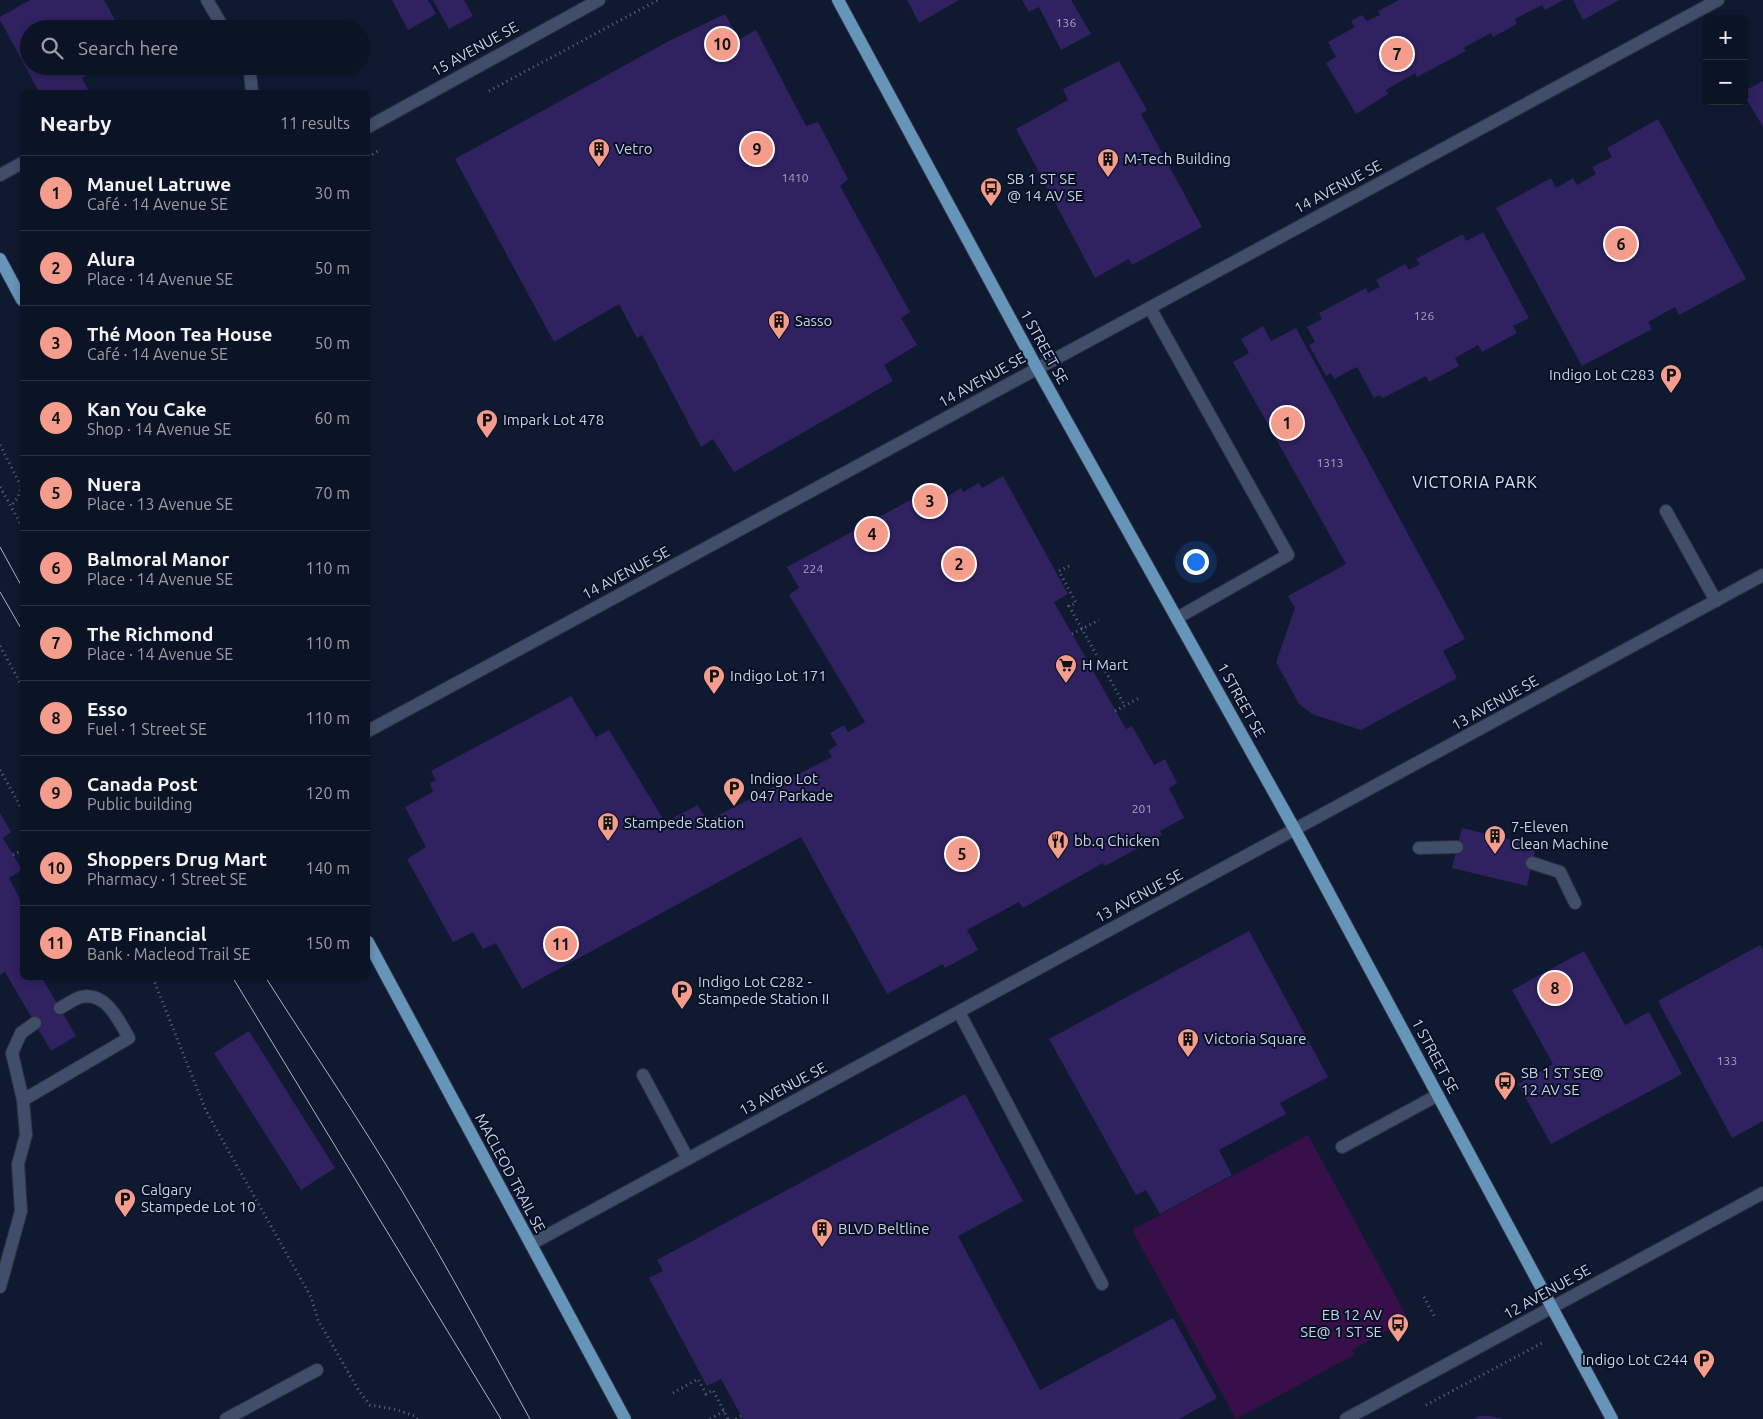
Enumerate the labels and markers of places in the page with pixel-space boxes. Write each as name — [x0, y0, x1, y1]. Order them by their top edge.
pin: 10 — [706, 25, 738, 63]
pin: 7 — [1381, 35, 1413, 73]
pin: 9 — [741, 130, 773, 168]
building icon: Vetro — [587, 137, 611, 168]
place label: Vetro — [615, 140, 653, 157]
building icon: M-Tech Building — [1096, 147, 1120, 178]
place label: M-Tech Building — [1124, 150, 1231, 167]
place label: SB 1 ST SE @ 14 AV SE — [1007, 170, 1083, 204]
bus stop icon: SB 1 ST SE @ 14 AV SE — [979, 176, 1003, 207]
pin: 6 — [1605, 225, 1637, 263]
building icon: Sasso — [767, 309, 791, 340]
place label: Sasso — [795, 312, 832, 329]
parking icon: Indigo Lot C283 — [1659, 363, 1683, 394]
place label: Indigo Lot C283 — [1549, 366, 1655, 383]
pin: 1 — [1271, 404, 1303, 442]
parking icon: Impark Lot 478 — [475, 408, 499, 439]
place label: Impark Lot 478 — [503, 411, 604, 428]
pin: 3 — [914, 482, 946, 520]
pin: 4 — [856, 515, 888, 553]
pin: 2 — [943, 545, 975, 583]
supermarket icon: H Mart — [1054, 653, 1078, 684]
place label: H Mart — [1082, 656, 1128, 673]
parking icon: Indigo Lot 171 — [702, 664, 726, 695]
place label: Indigo Lot 171 — [730, 667, 827, 684]
place label: Indigo Lot 047 Parkade — [750, 770, 833, 804]
parking icon: Indigo Lot 047 Parkade — [722, 776, 746, 807]
building icon: Stampede Station — [596, 811, 620, 842]
place label: Stampede Station — [624, 814, 744, 831]
place label: 7-Eleven Clean Machine — [1511, 818, 1609, 852]
building icon: 7-Eleven Clean Machine — [1483, 824, 1507, 855]
restaurant icon: bb.q Chicken — [1046, 829, 1070, 860]
place label: bb.q Chicken — [1074, 832, 1160, 849]
pin: 5 — [946, 835, 978, 873]
pin: 11 — [545, 925, 577, 963]
pin: 8 — [1539, 969, 1571, 1007]
place label: Indigo Lot C282 - Stampede Station II — [698, 973, 829, 1007]
parking icon: Indigo Lot C282 - Stampede Station II — [670, 979, 694, 1010]
building icon: Victoria Square — [1176, 1027, 1200, 1058]
place label: Victoria Square — [1204, 1030, 1307, 1047]
place label: SB 1 ST SE@ 12 AV SE — [1521, 1064, 1604, 1098]
bus stop icon: SB 1 ST SE@ 12 AV SE — [1493, 1070, 1517, 1101]
place label: Calgary Stampede Lot 10 — [141, 1181, 256, 1215]
parking icon: Calgary Stampede Lot 10 — [113, 1187, 137, 1218]
building icon: BLVD Beltline — [810, 1217, 834, 1248]
place label: BLVD Beltline — [838, 1220, 929, 1237]
place label: EB 12 AV SE@ 1 ST SE — [1300, 1306, 1382, 1340]
bus stop icon: EB 12 AV SE@ 1 ST SE — [1386, 1312, 1410, 1343]
parking icon: Indigo Lot C244 — [1692, 1348, 1716, 1379]
place label: Indigo Lot C244 — [1582, 1351, 1688, 1368]

